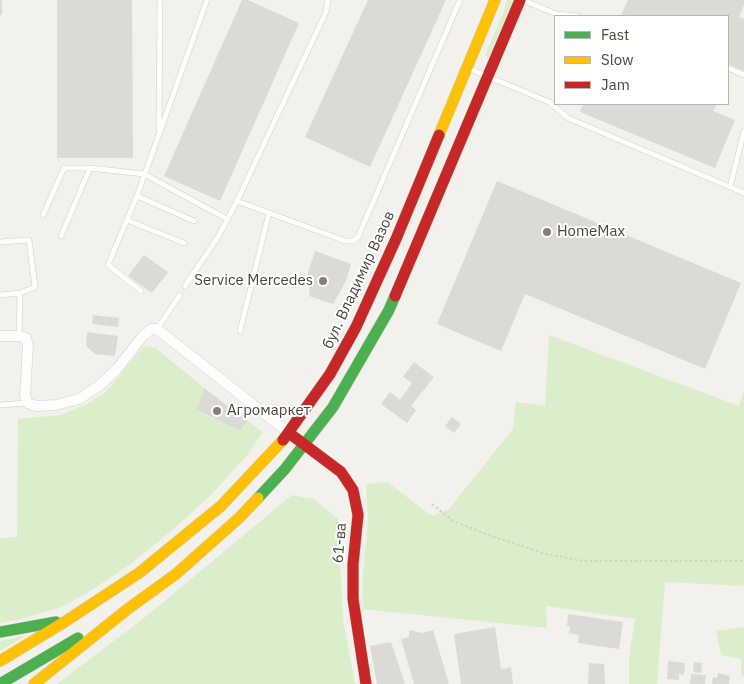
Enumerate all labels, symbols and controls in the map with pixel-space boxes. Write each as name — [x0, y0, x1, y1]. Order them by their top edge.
legend — [554, 15, 729, 105]
text: Fast — [601, 25, 629, 44]
text: Slow — [601, 50, 634, 69]
text: Jam — [601, 75, 630, 94]
street label: бул. Владимир Вазов — [319, 208, 399, 352]
place label: HomeMax — [557, 223, 625, 241]
marker: HomeMax — [541, 226, 553, 238]
place label: Service Mercedes — [194, 272, 313, 290]
marker: Service Mercedes — [317, 275, 329, 287]
place label: Агромаркет — [227, 402, 311, 420]
marker: Агромаркет — [211, 405, 223, 417]
street label: 61-ва — [329, 522, 351, 564]

